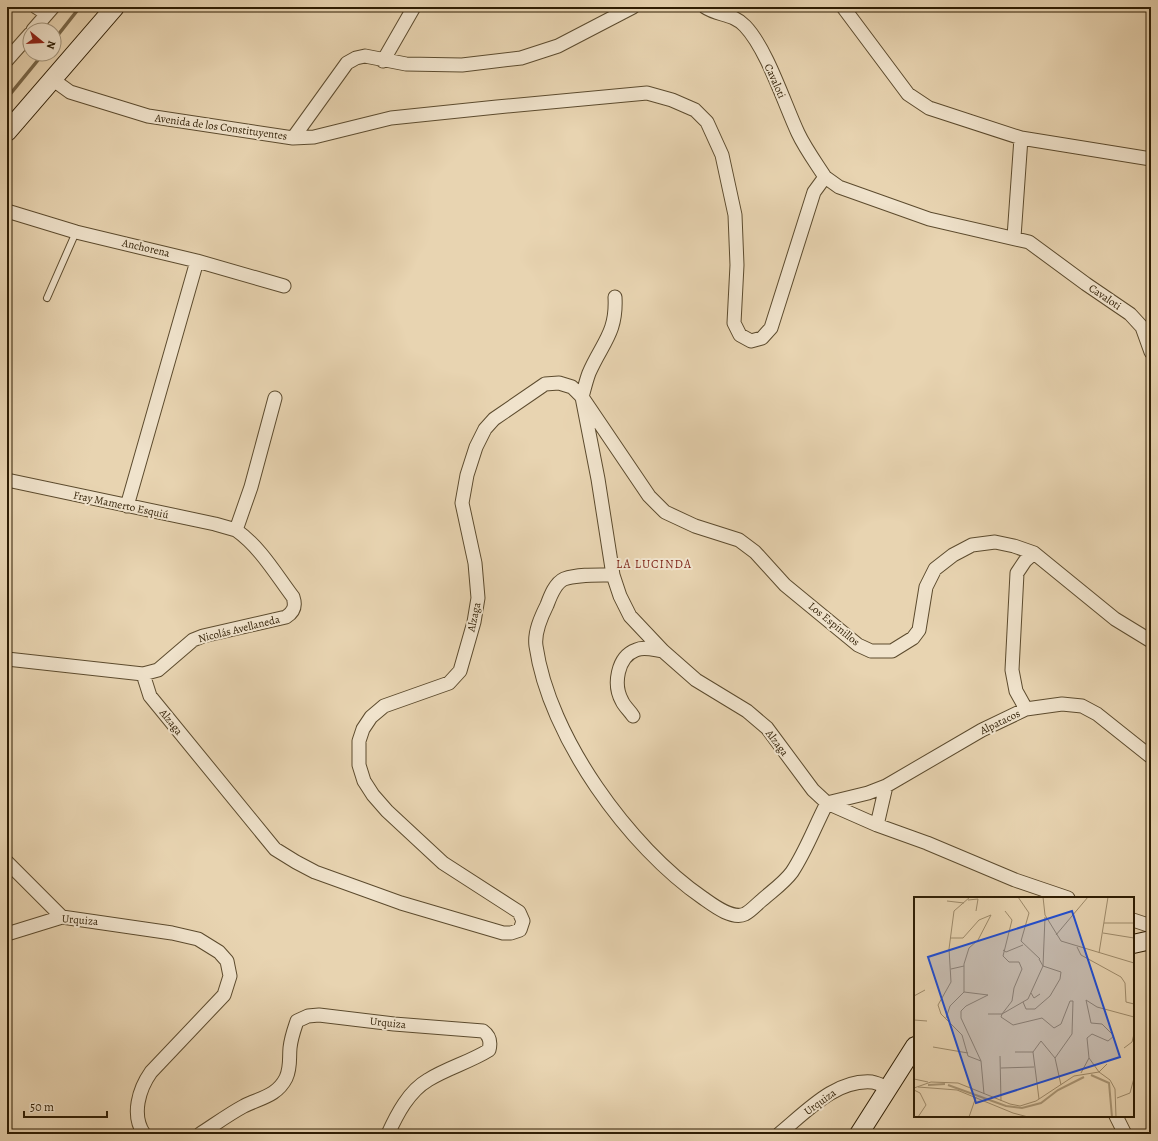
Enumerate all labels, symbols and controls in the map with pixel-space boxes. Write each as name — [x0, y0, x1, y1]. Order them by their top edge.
north arrow — [22, 22, 62, 62]
text: N — [43, 39, 59, 51]
street label: Cavaloti — [761, 61, 789, 101]
street label: Avenida de los Constituyentes — [153, 110, 288, 144]
street label: Anchorena — [120, 235, 172, 261]
street label: Cavaloti — [1086, 281, 1124, 313]
street label: Fray Mamerto Esquiú — [72, 488, 170, 522]
district label: LA LUCINDA — [616, 556, 692, 572]
street label: Los Espinillos — [805, 599, 863, 649]
street label: Alzaga — [463, 600, 485, 634]
street label: Nicolás Avellaneda — [197, 611, 282, 646]
street label: Alzaga — [155, 705, 187, 739]
street label: Alpatacos — [976, 706, 1023, 739]
street label: Alzaga — [762, 726, 792, 760]
inset map — [914, 897, 1134, 1117]
street label: Urquiza — [61, 911, 100, 929]
street label: Urquiza — [369, 1014, 408, 1032]
street label: Urquiza — [801, 1085, 840, 1119]
scale bar — [24, 1093, 107, 1119]
text: 50 m — [30, 1099, 54, 1115]

